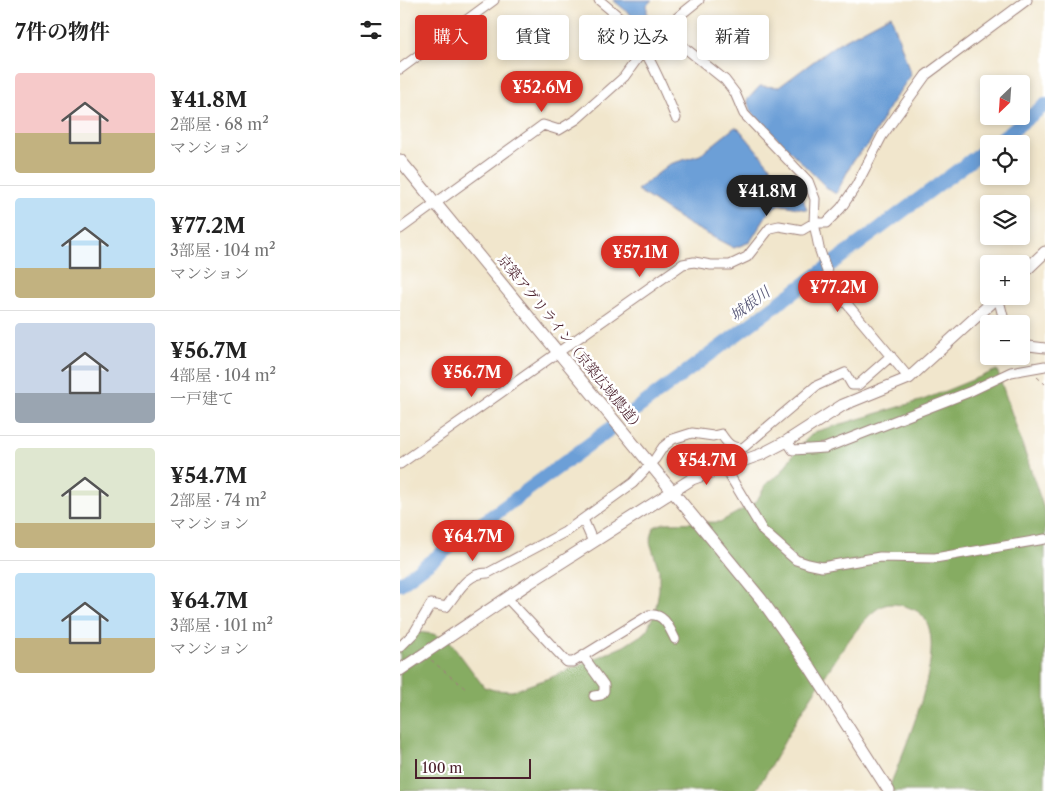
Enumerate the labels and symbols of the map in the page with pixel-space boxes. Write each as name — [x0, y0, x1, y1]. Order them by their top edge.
pin: ¥52.6M — [501, 70, 583, 113]
north arrow — [980, 75, 1030, 125]
pin: ¥41.8M — [726, 174, 808, 217]
pin: ¥57.1M — [599, 236, 681, 278]
street label: 京築アグリライン（京築広域農道） — [494, 251, 648, 435]
pin: ¥77.2M — [797, 270, 879, 313]
water label: 城根川 — [726, 281, 775, 325]
pin: ¥56.7M — [431, 356, 513, 398]
pin: ¥54.7M — [666, 444, 748, 486]
pin: ¥64.7M — [432, 520, 514, 562]
scale bar — [415, 756, 531, 779]

